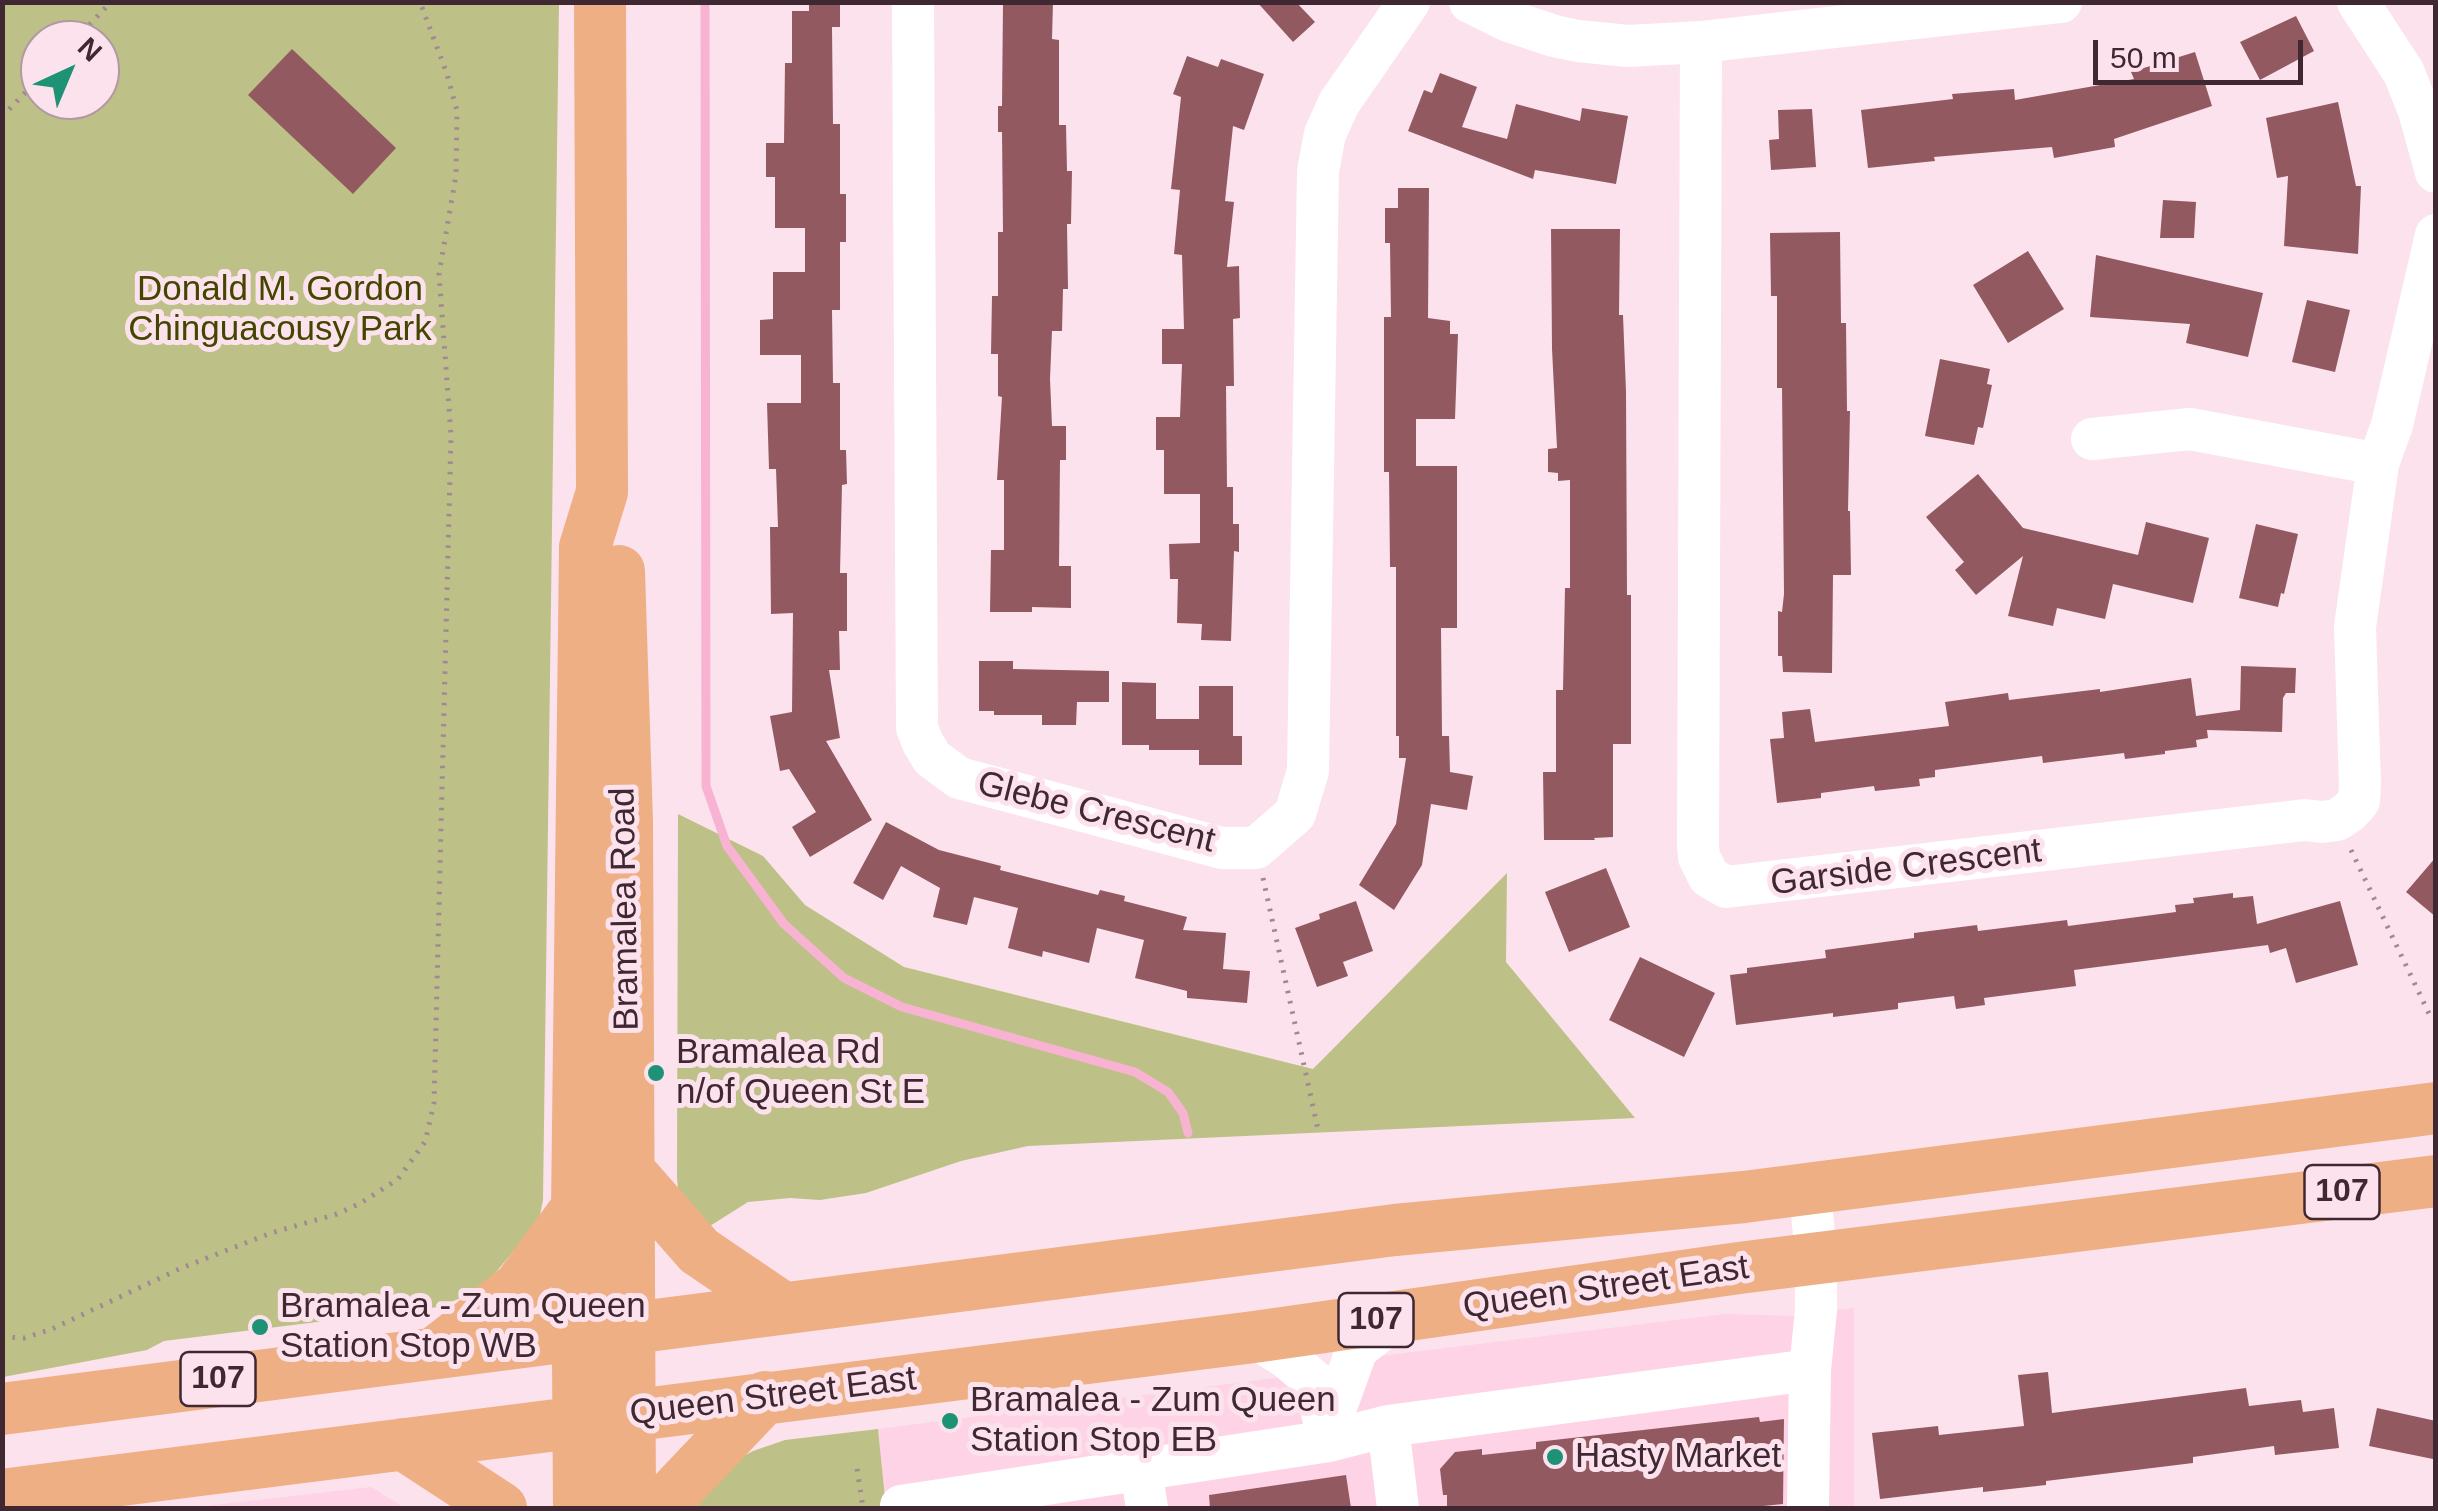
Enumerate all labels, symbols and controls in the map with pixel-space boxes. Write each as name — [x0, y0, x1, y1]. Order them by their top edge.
north arrow — [20, 20, 120, 120]
scale bar — [2098, 20, 2308, 82]
text: N — [72, 31, 108, 68]
text: 50 m — [2110, 41, 2177, 74]
park label: Donald M. Gordon Chinguacousy Park — [128, 269, 432, 351]
street label: Glebe Crescent — [973, 763, 1219, 863]
street label: Bramalea Road — [603, 787, 649, 1031]
street label: Garside Crescent — [1768, 831, 2044, 905]
place label: Bramalea Rd n/of Queen St E — [676, 1032, 925, 1114]
marker: Bramalea Rd n/of Queen St E — [645, 1062, 667, 1084]
road number: 107 — [2304, 1165, 2380, 1219]
street label: Queen Street East — [1461, 1247, 1751, 1329]
place label: Bramalea - Zum Queen Station Stop WB — [280, 1286, 646, 1368]
road number: 107 — [1338, 1293, 1414, 1347]
marker: Bramalea - Zum Queen Station Stop WB — [249, 1316, 271, 1338]
road number: 107 — [180, 1352, 256, 1406]
street label: Queen Street East — [628, 1359, 918, 1435]
place label: Bramalea - Zum Queen Station Stop EB — [970, 1380, 1336, 1462]
marker: Bramalea - Zum Queen Station Stop EB — [939, 1410, 961, 1432]
place label: Hasty Market — [1575, 1436, 1781, 1478]
marker: Hasty Market — [1544, 1446, 1566, 1468]

